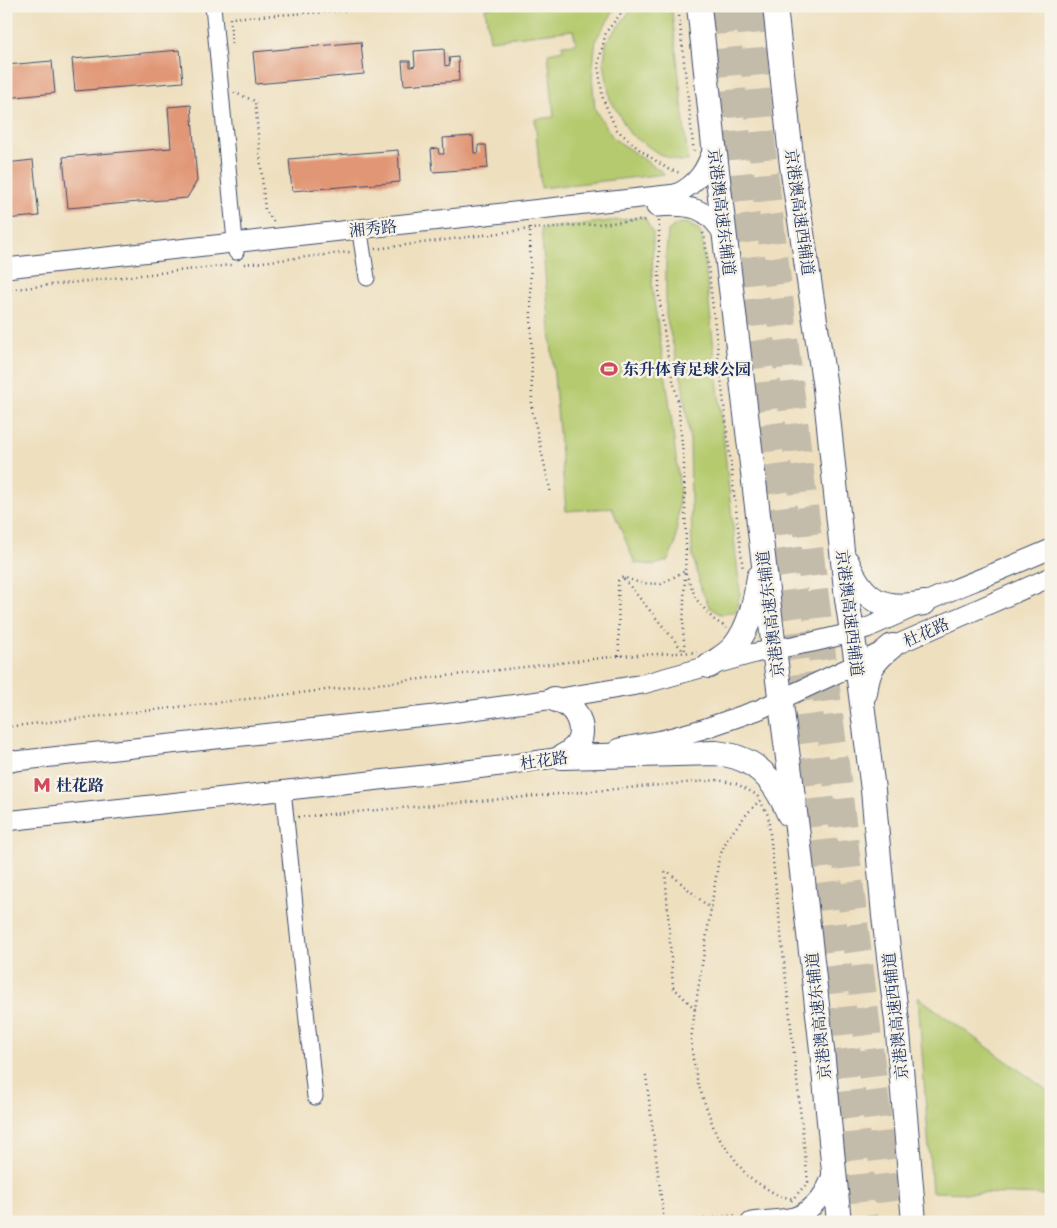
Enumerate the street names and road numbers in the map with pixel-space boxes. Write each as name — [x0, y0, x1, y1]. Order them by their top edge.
street label: 京港澳高速东辅道 — [704, 147, 740, 277]
street label: 京港澳高速西辅道 — [781, 147, 819, 277]
street label: 湘秀路 — [348, 216, 398, 240]
street label: 京港澳高速西辅道 — [832, 548, 868, 678]
street label: 京港澳高速东辅道 — [752, 549, 788, 679]
street label: 杜花路 — [900, 613, 952, 651]
street label: 杜花路 — [519, 747, 569, 773]
street label: 京港澳高速东辅道 — [801, 951, 835, 1081]
street label: 京港澳高速西辅道 — [878, 951, 912, 1081]

